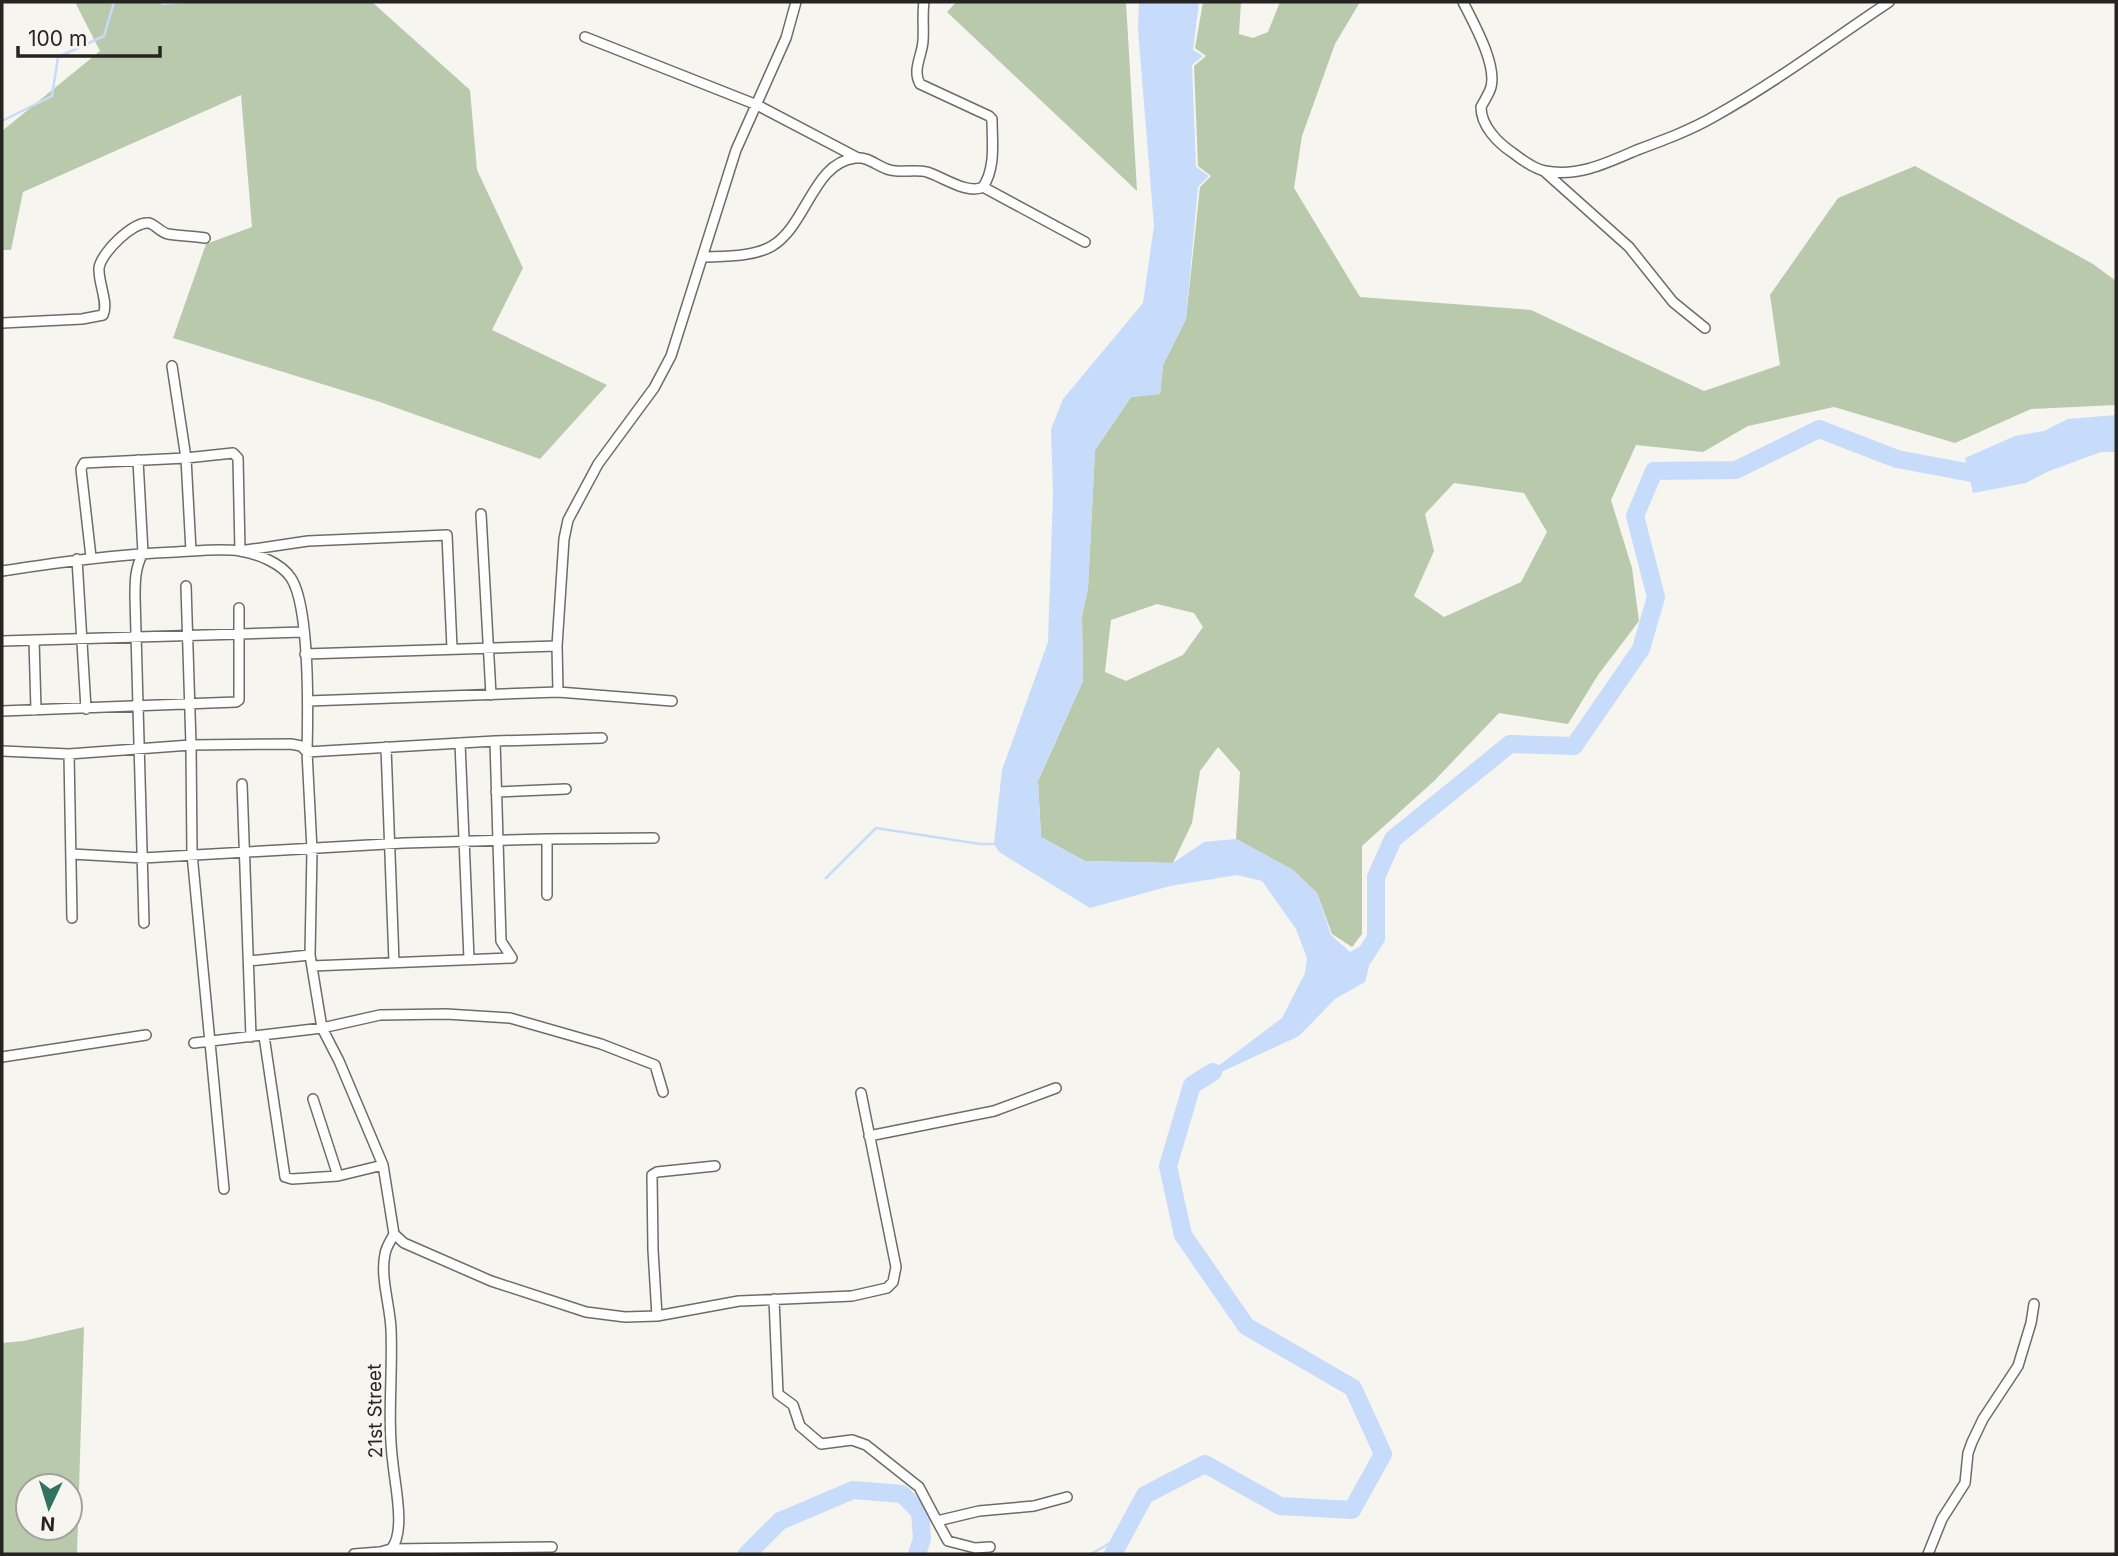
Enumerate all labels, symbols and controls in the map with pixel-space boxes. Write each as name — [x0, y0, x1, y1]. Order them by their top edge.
scale bar — [18, 14, 159, 58]
text: 100 m — [28, 26, 87, 51]
street label: 21st Street — [363, 1364, 387, 1458]
north arrow — [14, 1472, 84, 1542]
text: N — [40, 1511, 56, 1535]

